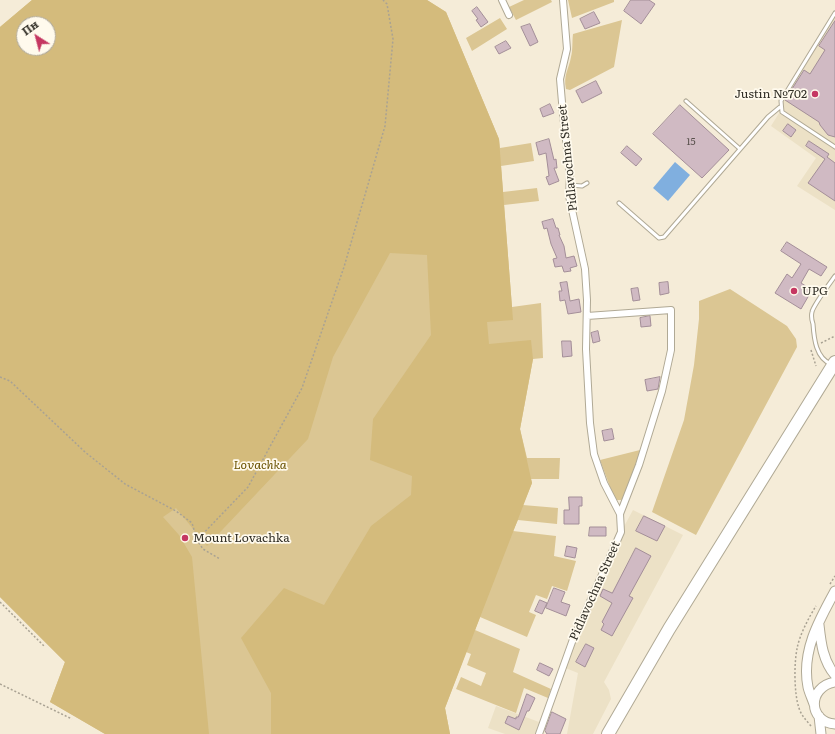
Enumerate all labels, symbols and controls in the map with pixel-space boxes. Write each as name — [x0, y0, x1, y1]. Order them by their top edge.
north arrow — [16, 16, 56, 56]
text: Пн — [18, 16, 41, 39]
place label: Justin №702 — [734, 87, 807, 101]
marker: Justin №702 — [810, 89, 820, 99]
street label: Pidlavochna Street — [555, 104, 581, 212]
house number: 15 — [686, 136, 696, 148]
place label: UPG — [802, 284, 828, 298]
marker: UPG — [789, 286, 799, 296]
park label: Lovachka — [233, 458, 287, 472]
place label: Mount Lovachka — [193, 531, 290, 545]
marker: Mount Lovachka — [180, 533, 190, 543]
street label: Pidlavochna Street — [567, 539, 623, 643]

